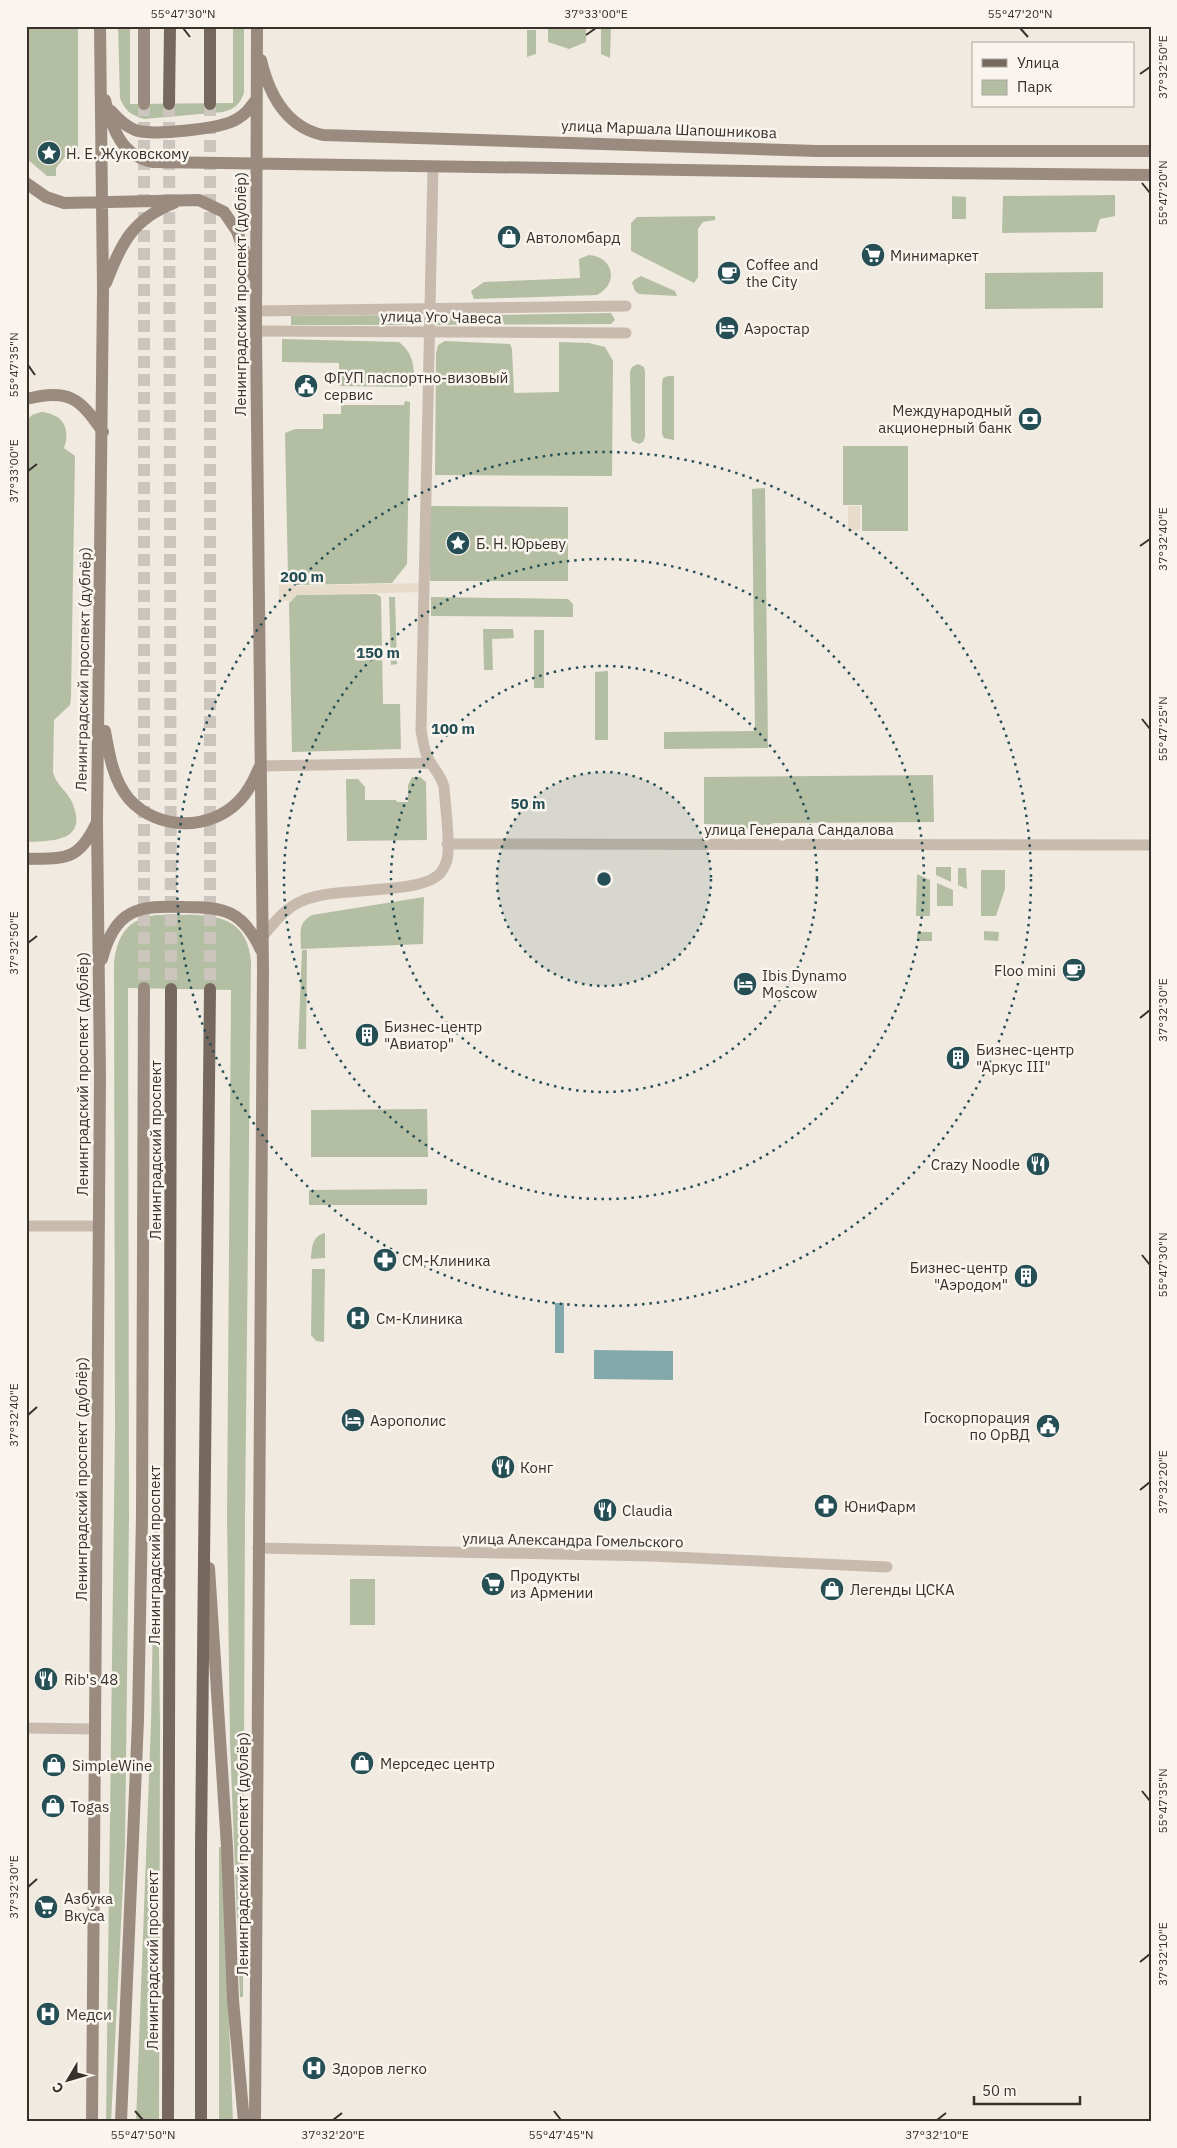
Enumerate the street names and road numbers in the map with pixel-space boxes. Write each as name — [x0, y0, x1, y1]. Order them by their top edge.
street label: улица Маршала Шапошникова — [561, 116, 777, 142]
street label: Ленинградский проспект (дублёр) — [231, 172, 250, 416]
street label: улица Уго Чавеса — [380, 306, 502, 328]
street label: Ленинградский проспект (дублёр) — [71, 547, 95, 791]
street label: улица Генерала Сандалова — [704, 820, 894, 839]
street label: Ленинградский проспект (дублёр) — [73, 952, 92, 1196]
street label: Ленинградский проспект — [146, 1060, 165, 1240]
street label: Ленинградский проспект (дублёр) — [72, 1357, 91, 1601]
street label: Ленинградский проспект — [145, 1465, 164, 1645]
street label: улица Александра Гомельского — [462, 1529, 684, 1551]
street label: Ленинградский проспект (дублёр) — [233, 1732, 252, 1976]
street label: Ленинградский проспект — [143, 1870, 162, 2050]

